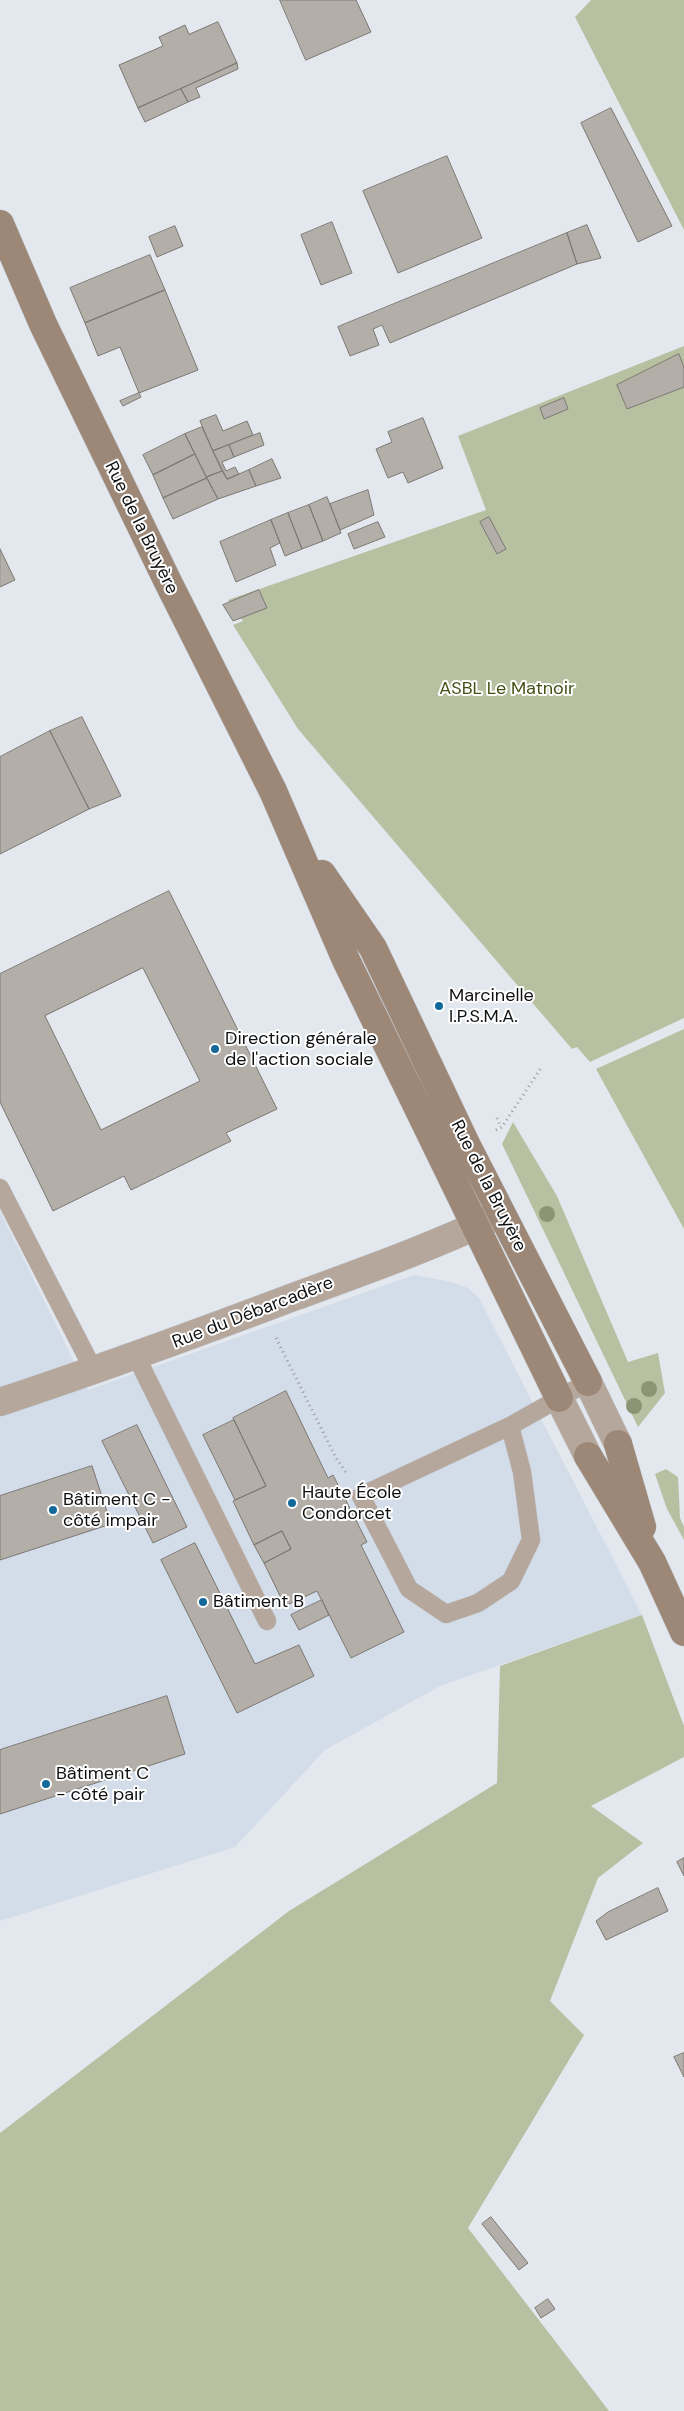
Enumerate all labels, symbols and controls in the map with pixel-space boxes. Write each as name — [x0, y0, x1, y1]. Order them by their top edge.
street label: Rue de la Bruyère — [100, 458, 182, 598]
park label: ASBL Le Matnoir — [439, 678, 575, 700]
place label: Marcinelle I.P.S.M.A. — [449, 985, 534, 1028]
marker: Marcinelle I.P.S.M.A. — [433, 1000, 445, 1012]
place label: Direction générale de l'action sociale — [225, 1028, 377, 1070]
marker: Direction générale de l'action sociale — [209, 1043, 221, 1055]
street label: Rue de la Bruyère — [446, 1117, 530, 1255]
street label: Rue du Débarcadère — [170, 1272, 336, 1354]
place label: Haute École Condorcet — [302, 1482, 402, 1525]
place label: Bâtiment C - côté impair — [63, 1489, 171, 1532]
marker: Haute École Condorcet — [286, 1497, 298, 1509]
marker: Bâtiment C - côté impair — [47, 1504, 59, 1516]
place label: Bâtiment B — [213, 1591, 304, 1613]
marker: Bâtiment B — [197, 1596, 209, 1608]
place label: Bâtiment C - côté pair — [56, 1763, 149, 1806]
marker: Bâtiment C - côté pair — [40, 1778, 52, 1790]

